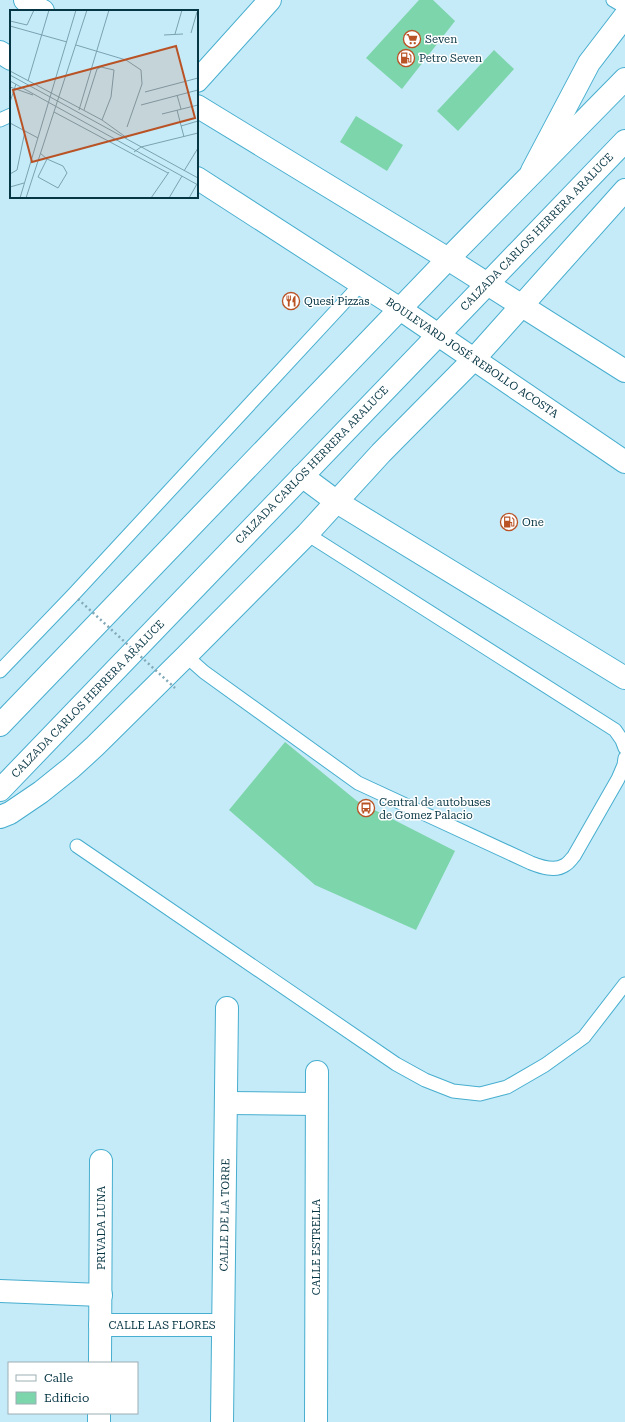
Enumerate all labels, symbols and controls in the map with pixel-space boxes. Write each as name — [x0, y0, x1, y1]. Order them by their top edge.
inset map — [10, 10, 198, 198]
supermarket icon: Seven — [402, 29, 422, 49]
place label: Seven — [425, 33, 457, 46]
fuel station icon: Petro Seven — [396, 48, 416, 68]
place label: Petro Seven — [419, 52, 482, 65]
street label: CALZADA CARLOS HERRERA ARALUCE — [458, 150, 616, 314]
restaurant icon: Quesi Pizzas — [281, 291, 301, 311]
street label: BOULEVARD JOSÉ REBOLLO ACOSTA — [383, 294, 562, 421]
place label: Quesi Pizzas — [304, 295, 369, 308]
street label: CALZADA CARLOS HERRERA ARALUCE — [233, 383, 391, 547]
fuel station icon: One — [499, 512, 519, 532]
place label: One — [522, 516, 544, 529]
street label: CALZADA CARLOS HERRERA ARALUCE — [9, 617, 167, 781]
place label: Central de autobuses de Gomez Palacio — [379, 796, 491, 822]
bus stop icon: Central de autobuses de Gomez Palacio — [356, 798, 376, 818]
street label: CALLE DE LA TORRE — [218, 1158, 232, 1272]
street label: PRIVADA LUNA — [95, 1186, 108, 1270]
street label: CALLE ESTRELLA — [310, 1199, 323, 1295]
street label: CALLE LAS FLORES — [108, 1319, 216, 1332]
legend — [8, 1362, 138, 1414]
text: Calle — [44, 1371, 74, 1385]
text: Edificio — [44, 1391, 89, 1405]

